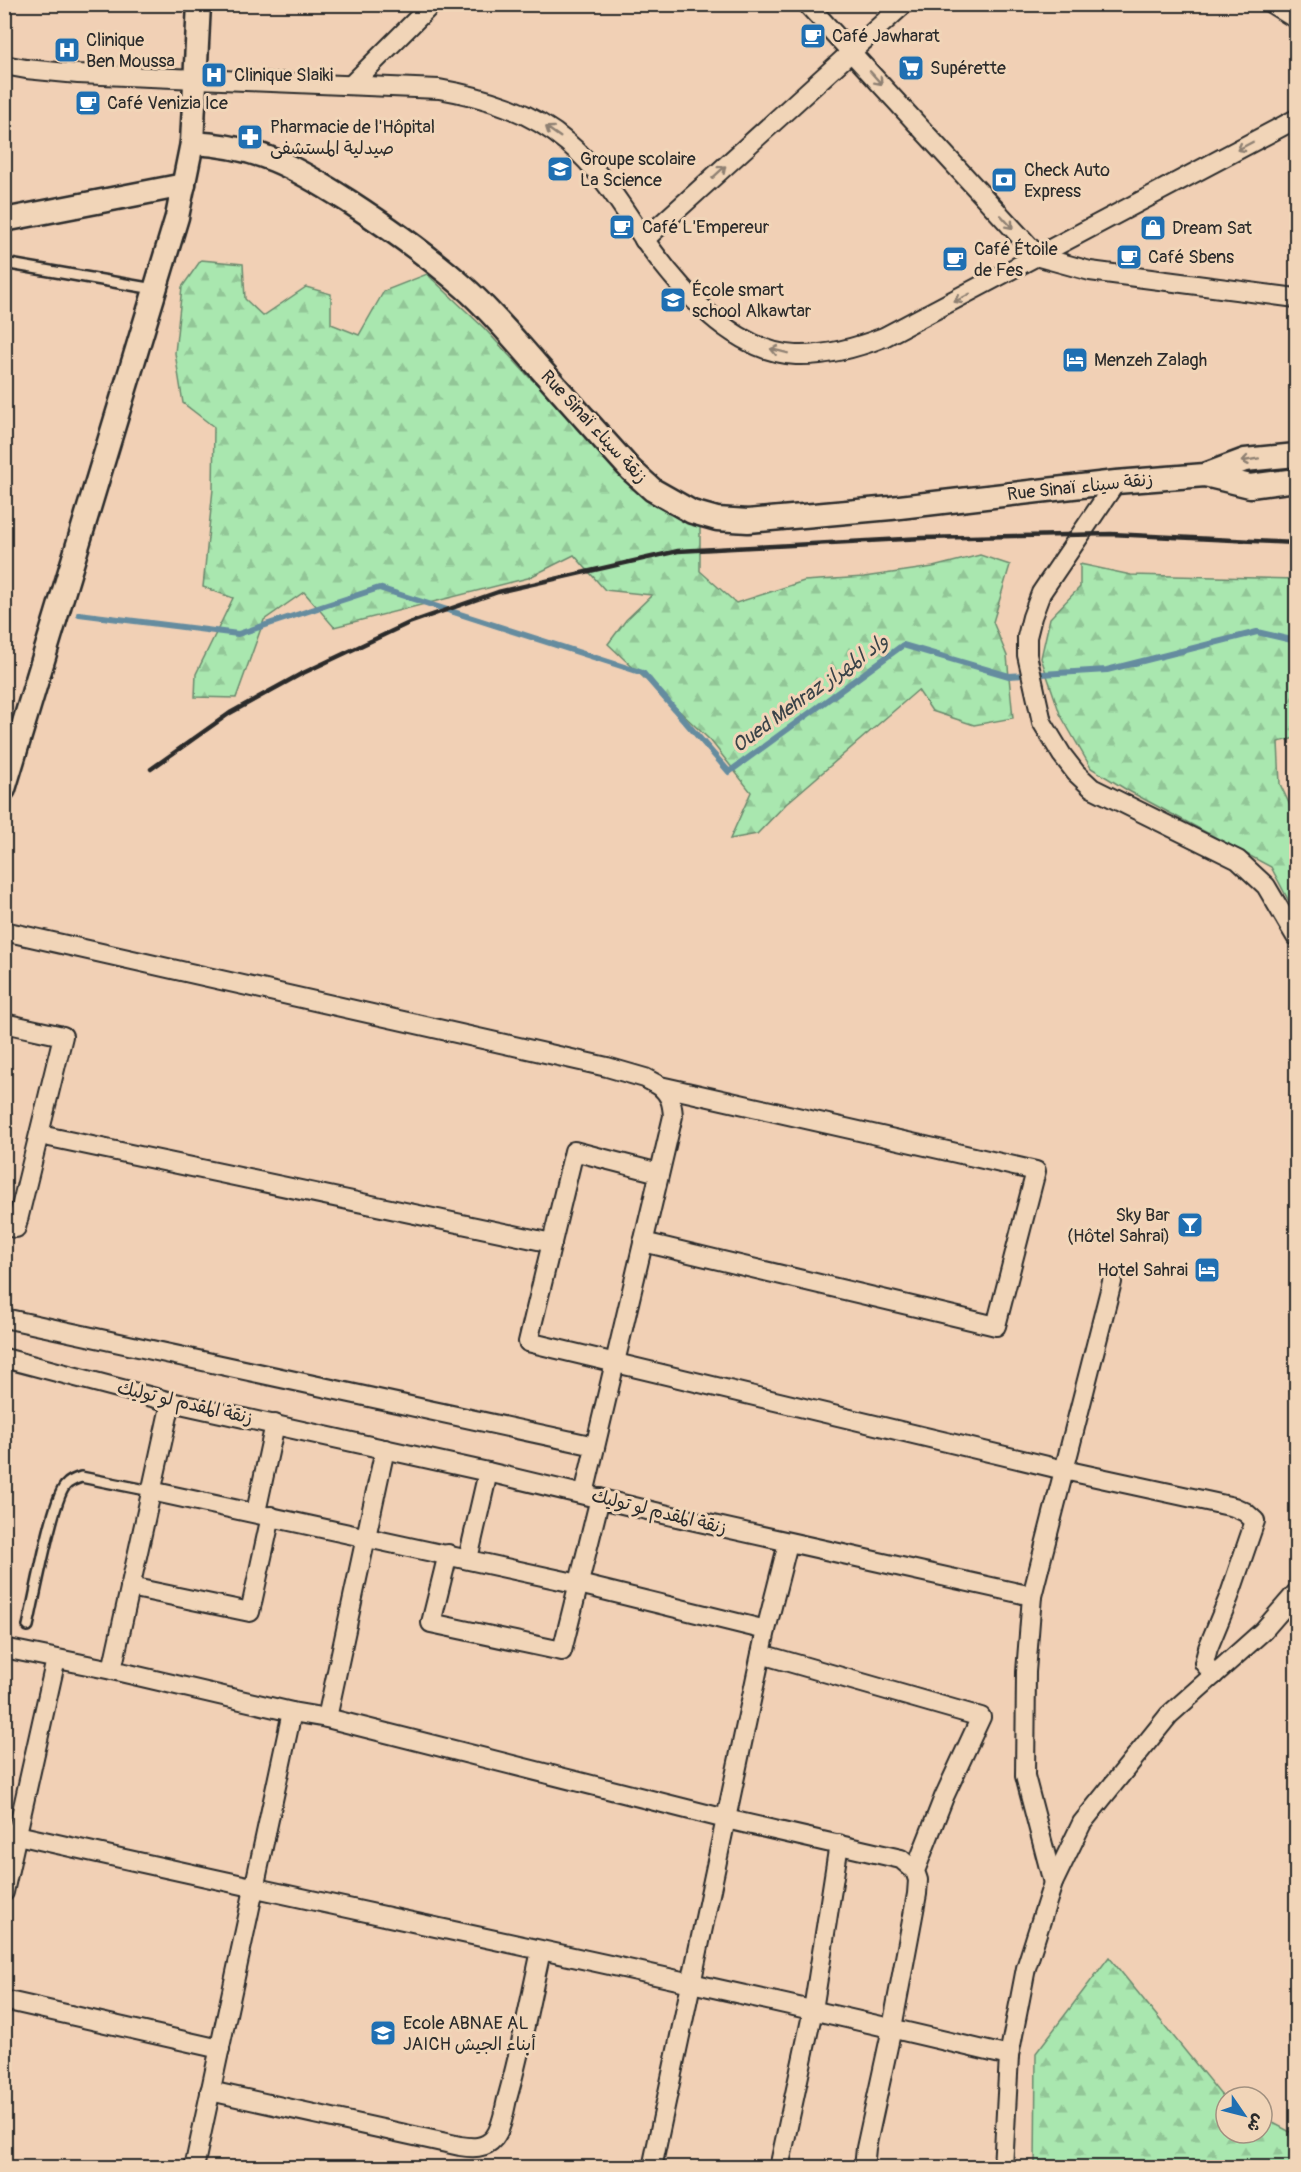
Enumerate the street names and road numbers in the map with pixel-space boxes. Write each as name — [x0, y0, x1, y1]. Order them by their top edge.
street label: Rue Sinaï زنقة سيناء — [536, 366, 652, 488]
street label: Rue Sinaï زنقة سيناء — [1006, 468, 1154, 506]
street label: زنقة المقدم لو توليك — [114, 1376, 255, 1432]
street label: زنقة المقدم لو توليك — [589, 1484, 729, 1542]

